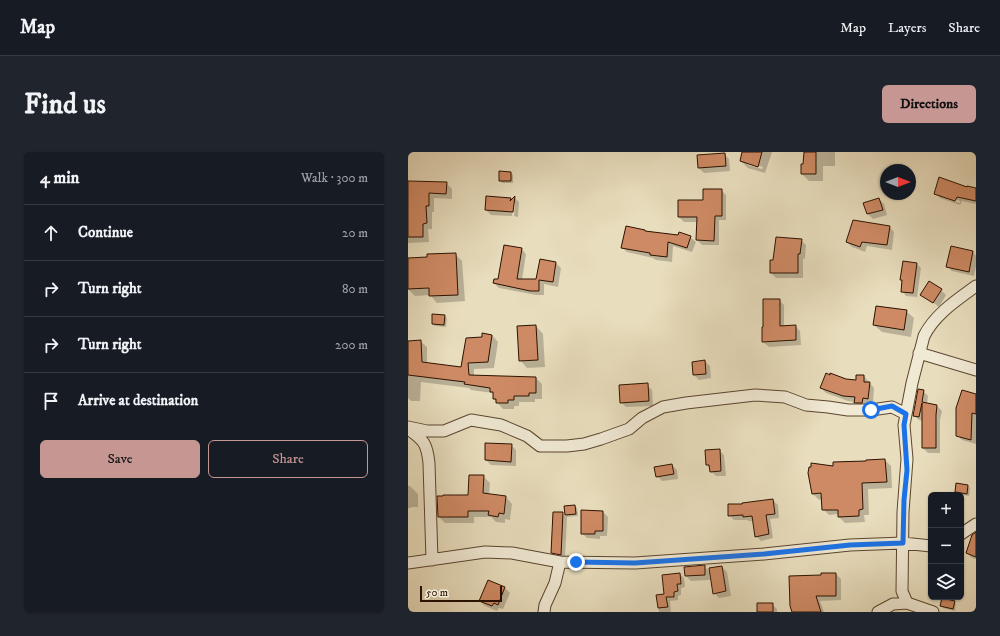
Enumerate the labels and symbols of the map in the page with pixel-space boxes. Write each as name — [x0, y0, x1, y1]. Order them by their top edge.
north arrow — [880, 164, 916, 200]
route start — [862, 401, 880, 419]
route end — [567, 553, 585, 571]
scale bar — [420, 584, 502, 603]

